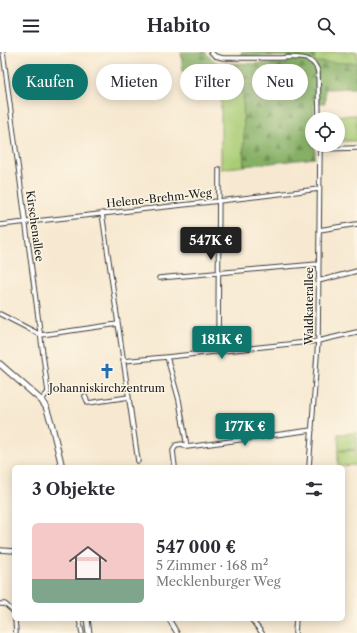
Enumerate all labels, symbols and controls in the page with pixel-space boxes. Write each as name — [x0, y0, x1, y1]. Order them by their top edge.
icon: menu — [20, 15, 42, 37]
text: Habito — [147, 15, 210, 37]
icon: search — [315, 15, 337, 37]
chip: Kaufen — [12, 64, 88, 100]
chip: Mieten — [96, 64, 172, 100]
chip: Filter — [180, 64, 244, 100]
chip: Neu — [252, 64, 308, 100]
map controls — [305, 112, 345, 152]
button: locate — [305, 112, 345, 152]
street label: Helene-Brehm-Weg — [106, 185, 213, 210]
street label: Kirschenallee — [23, 190, 47, 262]
pin: 547K € — [178, 227, 244, 261]
text: 547K € — [189, 232, 233, 248]
street label: Waldkaterallee — [302, 267, 316, 346]
pin: 181K € — [189, 326, 255, 360]
text: 181K € — [201, 331, 243, 347]
church icon: Johanniskirchzentrum — [98, 362, 116, 380]
place label: Johanniskirchzentrum — [47, 381, 166, 395]
pin: 177K € — [212, 413, 278, 447]
text: 177K € — [224, 418, 266, 434]
icon: filters — [303, 478, 325, 500]
text: 3 Objekte — [32, 479, 115, 499]
text: 547 000 € — [156, 537, 236, 557]
icon: home — [64, 539, 112, 587]
text: 5 Zimmer · 168 m² — [156, 557, 268, 573]
text: Mecklenburger Weg — [156, 573, 281, 589]

